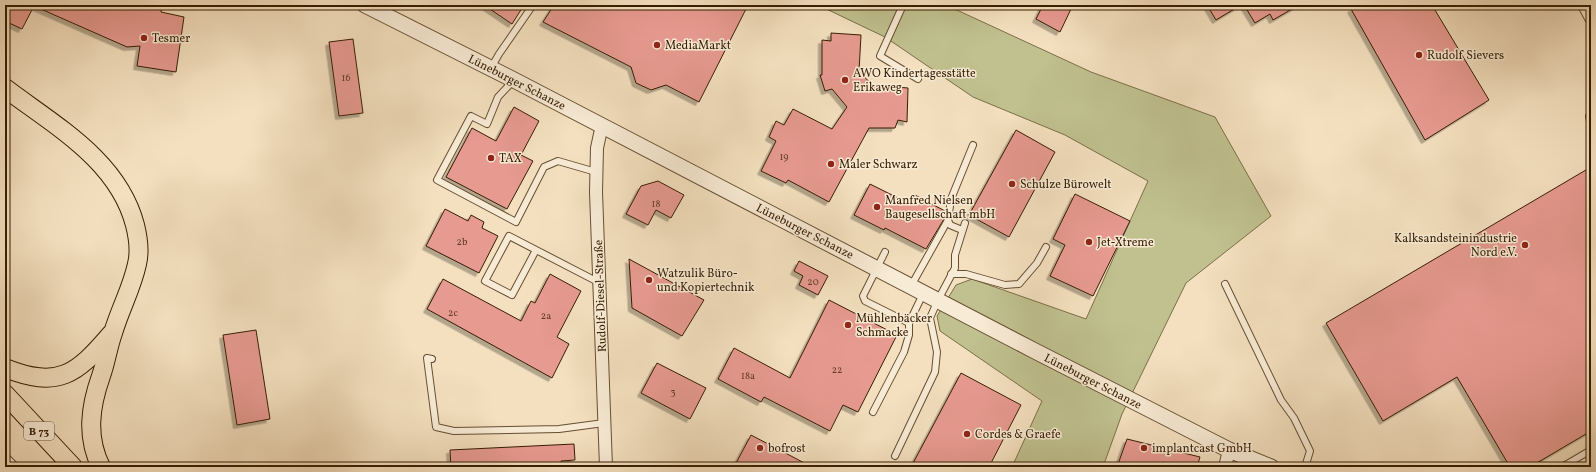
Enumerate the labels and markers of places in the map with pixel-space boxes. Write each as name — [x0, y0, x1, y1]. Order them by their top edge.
place label: Tesmer — [152, 31, 190, 47]
marker: Tesmer — [139, 33, 149, 43]
place label: MediaMarkt — [665, 38, 731, 54]
marker: MediaMarkt — [652, 40, 662, 50]
place label: Rudolf Sievers — [1427, 48, 1504, 64]
marker: Rudolf Sievers — [1414, 50, 1424, 60]
place label: AWO Kindertagesstätte Erikaweg — [853, 66, 976, 96]
marker: AWO Kindertagesstätte Erikaweg — [840, 75, 850, 85]
place label: TAX — [499, 151, 522, 167]
marker: TAX — [486, 153, 496, 163]
place label: Maler Schwarz — [839, 157, 918, 173]
marker: Maler Schwarz — [826, 159, 836, 169]
place label: Schulze Bürowelt — [1020, 177, 1112, 193]
marker: Schulze Bürowelt — [1007, 179, 1017, 189]
place label: Manfred Nielsen Baugesellschaft mbH — [885, 193, 995, 223]
marker: Manfred Nielsen Baugesellschaft mbH — [872, 202, 882, 212]
place label: Kalksandsteinindustrie Nord e.V. — [1394, 231, 1517, 261]
place label: Jet-Xtreme — [1097, 235, 1154, 251]
marker: Jet-Xtreme — [1084, 237, 1094, 247]
marker: Kalksandsteinindustrie Nord e.V. — [1520, 240, 1530, 250]
place label: Watzulik Büro- und Kopiertechnik — [657, 266, 755, 296]
marker: Watzulik Büro- und Kopiertechnik — [644, 275, 654, 285]
place label: Mühlenbäcker Schmacke — [856, 311, 932, 341]
marker: Mühlenbäcker Schmacke — [843, 320, 853, 330]
place label: Cordes & Graefe — [975, 427, 1061, 443]
marker: Cordes & Graefe — [962, 429, 972, 439]
place label: bofrost — [768, 441, 806, 457]
place label: implantcast GmbH — [1152, 441, 1252, 457]
marker: bofrost — [755, 443, 765, 453]
marker: implantcast GmbH — [1139, 443, 1149, 453]

